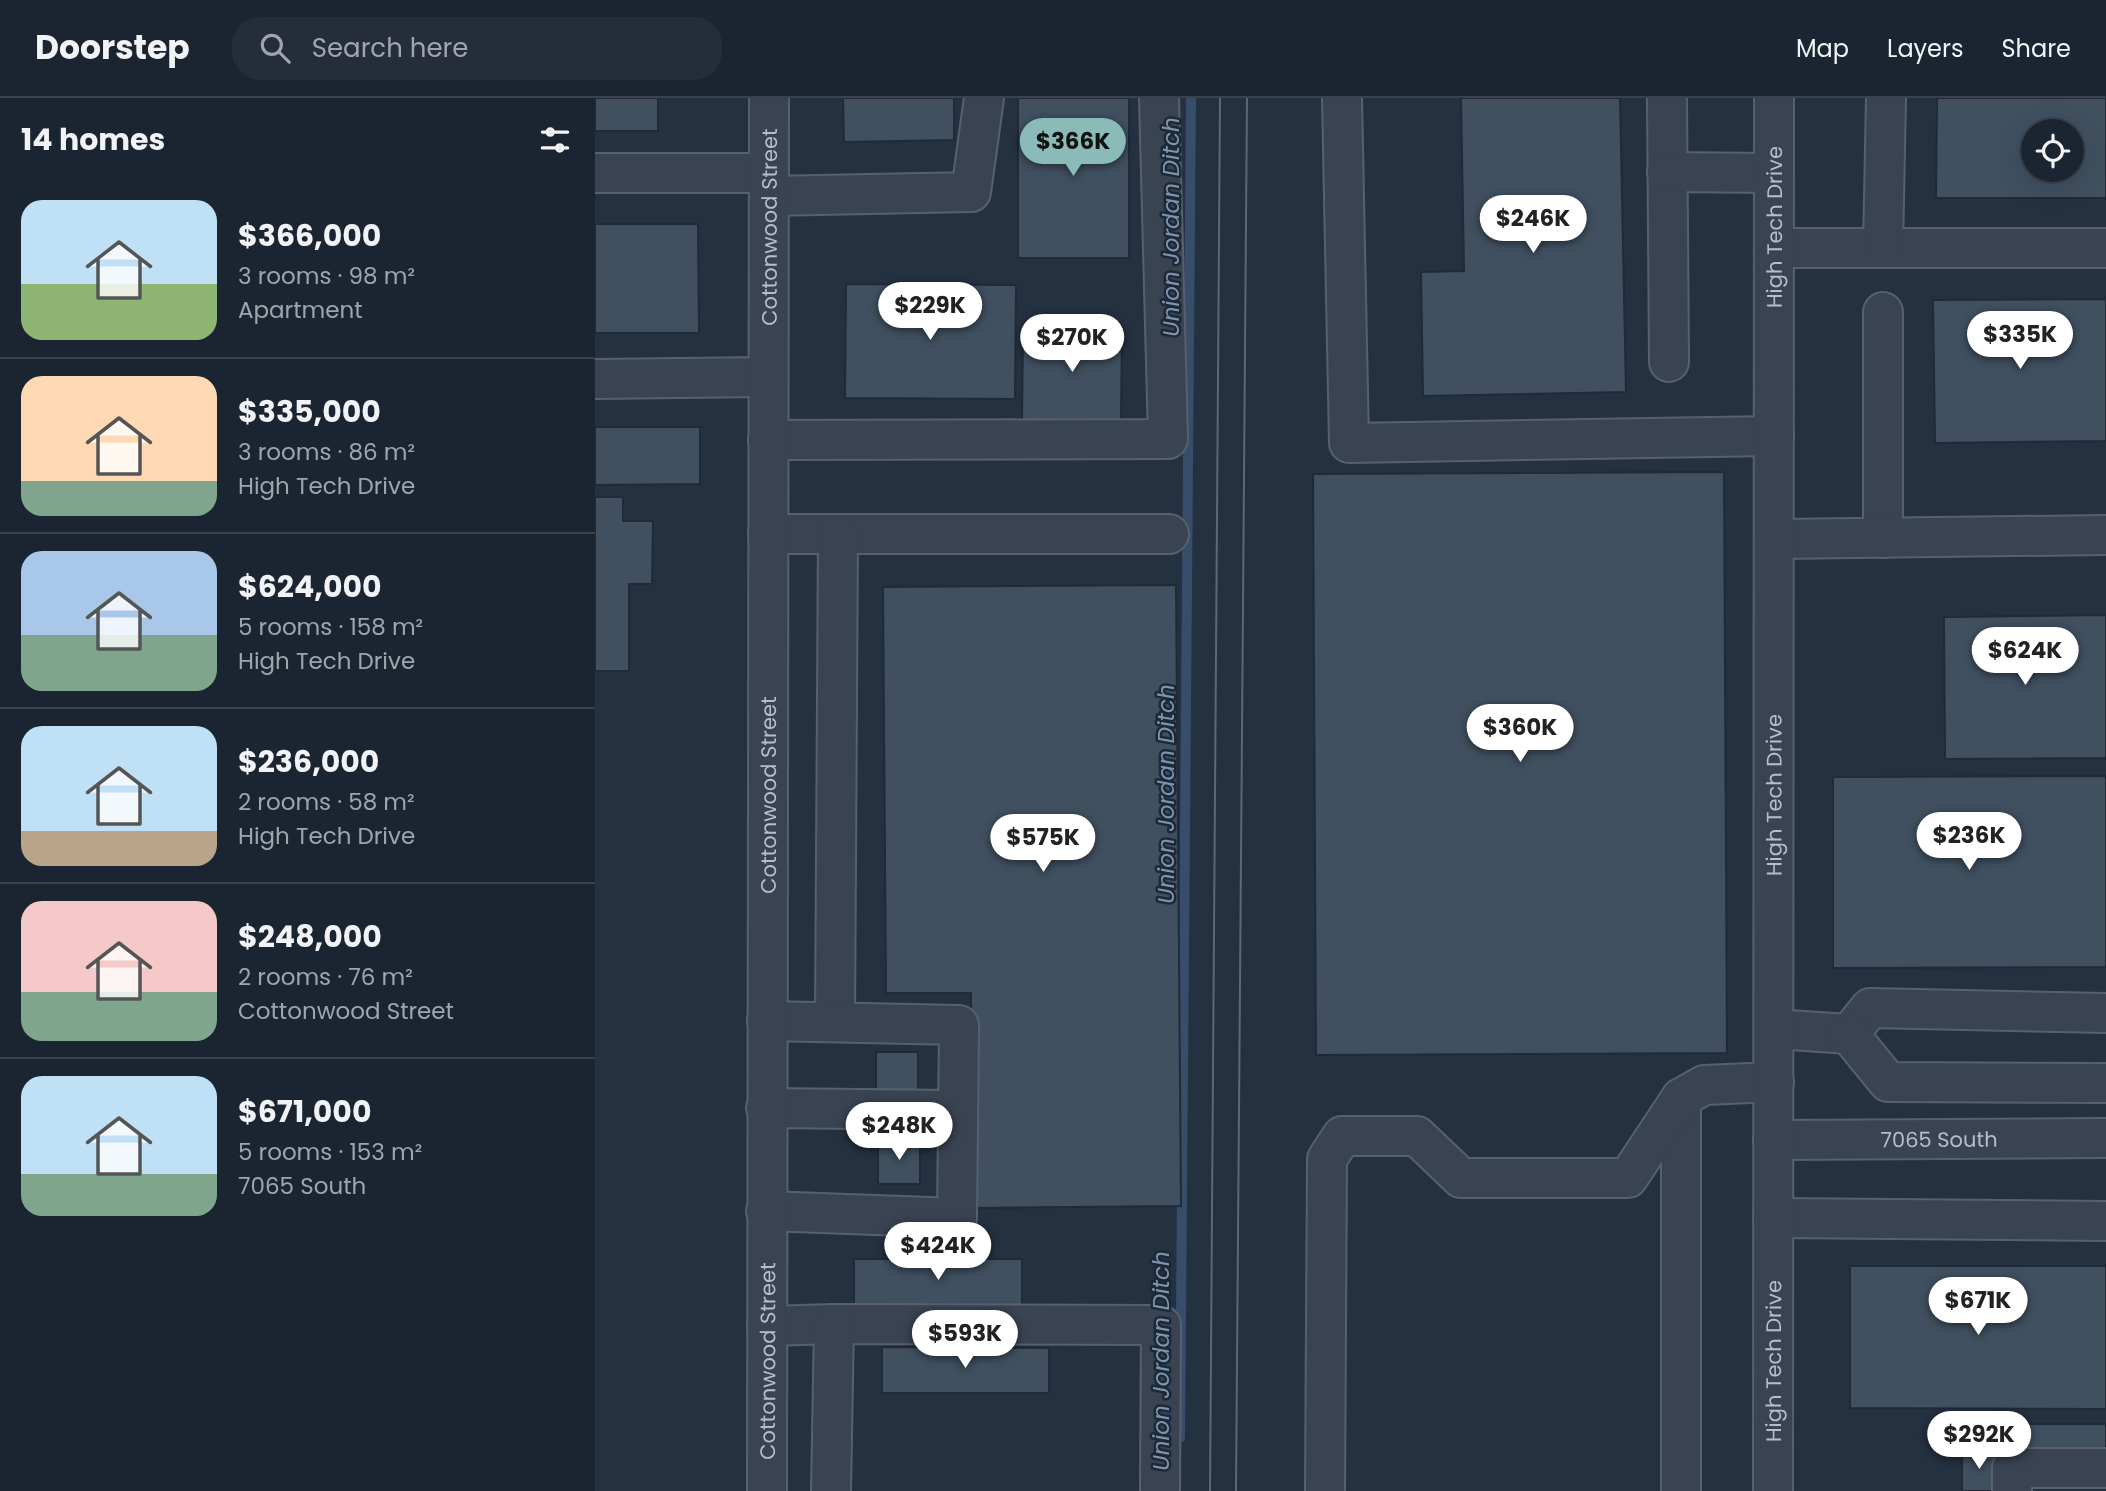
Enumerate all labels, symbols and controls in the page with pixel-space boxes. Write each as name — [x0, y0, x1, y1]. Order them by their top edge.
search box — [232, 17, 722, 80]
text: Doorstep — [35, 24, 190, 71]
icon: search — [256, 29, 294, 67]
text: Search here — [312, 30, 468, 66]
text: Map — [1796, 32, 1849, 65]
text: Layers — [1887, 32, 1963, 65]
text: Share — [2001, 32, 2071, 65]
water label: Union Jordan Ditch — [1155, 117, 1187, 337]
text: 14 homes — [21, 118, 165, 161]
pin: $366K — [1024, 118, 1122, 178]
map controls — [2021, 119, 2084, 182]
button: locate — [2021, 119, 2084, 182]
icon: filters — [536, 121, 574, 159]
text: $366K — [1036, 125, 1110, 157]
street label: Cottonwood Street — [754, 128, 783, 326]
street label: High Tech Drive — [1759, 146, 1788, 308]
pin: $246K — [1484, 195, 1582, 255]
text: $246K — [1496, 202, 1570, 234]
text: $366,000 — [238, 214, 381, 257]
icon: home — [77, 228, 161, 312]
text: 3 rooms · 98 m² — [238, 260, 415, 292]
pin: $229K — [881, 282, 979, 342]
text: $229K — [894, 289, 966, 321]
text: Apartment — [238, 294, 363, 326]
pin: $335K — [1971, 312, 2069, 371]
pin: $270K — [1023, 314, 1121, 374]
text: $335K — [1983, 318, 2057, 350]
text: $270K — [1036, 321, 1108, 353]
text: $335,000 — [238, 390, 381, 433]
icon: home — [77, 404, 161, 488]
text: 3 rooms · 86 m² — [238, 436, 415, 468]
text: High Tech Drive — [238, 470, 415, 502]
text: $624,000 — [238, 565, 382, 608]
icon: home — [77, 579, 161, 663]
text: 5 rooms · 158 m² — [238, 611, 423, 643]
pin: $624K — [1976, 628, 2074, 687]
text: $624K — [1988, 634, 2062, 666]
text: High Tech Drive — [238, 645, 415, 677]
water label: Union Jordan Ditch — [1150, 684, 1182, 904]
street label: Cottonwood Street — [753, 696, 783, 894]
pin: $360K — [1471, 704, 1569, 764]
text: $360K — [1483, 711, 1557, 743]
street label: High Tech Drive — [1759, 714, 1788, 876]
text: $236,000 — [238, 740, 379, 783]
icon: home — [77, 754, 161, 838]
text: 2 rooms · 58 m² — [238, 786, 415, 818]
pin: $236K — [1920, 812, 2018, 872]
pin: $575K — [994, 814, 1092, 874]
text: $236K — [1933, 819, 2005, 851]
text: High Tech Drive — [238, 820, 415, 852]
text: $575K — [1006, 821, 1080, 853]
text: $248,000 — [238, 915, 382, 958]
icon: home — [77, 929, 161, 1013]
text: 2 rooms · 76 m² — [238, 961, 413, 993]
text: Cottonwood Street — [238, 995, 454, 1027]
text: $671,000 — [238, 1090, 371, 1133]
pin: $248K — [850, 1102, 948, 1162]
icon: home — [77, 1104, 161, 1188]
text: $248K — [862, 1109, 936, 1141]
street label: 7065 South — [1880, 1124, 1998, 1154]
text: 5 rooms · 153 m² — [238, 1136, 422, 1168]
text: 7065 South — [238, 1170, 366, 1202]
pin: $424K — [889, 1222, 987, 1282]
text: $424K — [900, 1229, 976, 1261]
water label: Union Jordan Ditch — [1145, 1251, 1177, 1471]
street label: Cottonwood Street — [753, 1262, 782, 1460]
pin: $671K — [1929, 1278, 2027, 1337]
street label: High Tech Drive — [1759, 1280, 1788, 1442]
text: $671K — [1945, 1284, 2011, 1316]
pin: $593K — [916, 1310, 1014, 1370]
text: $593K — [928, 1317, 1002, 1349]
pin: $292K — [1930, 1412, 2028, 1471]
text: $292K — [1943, 1418, 2015, 1450]

